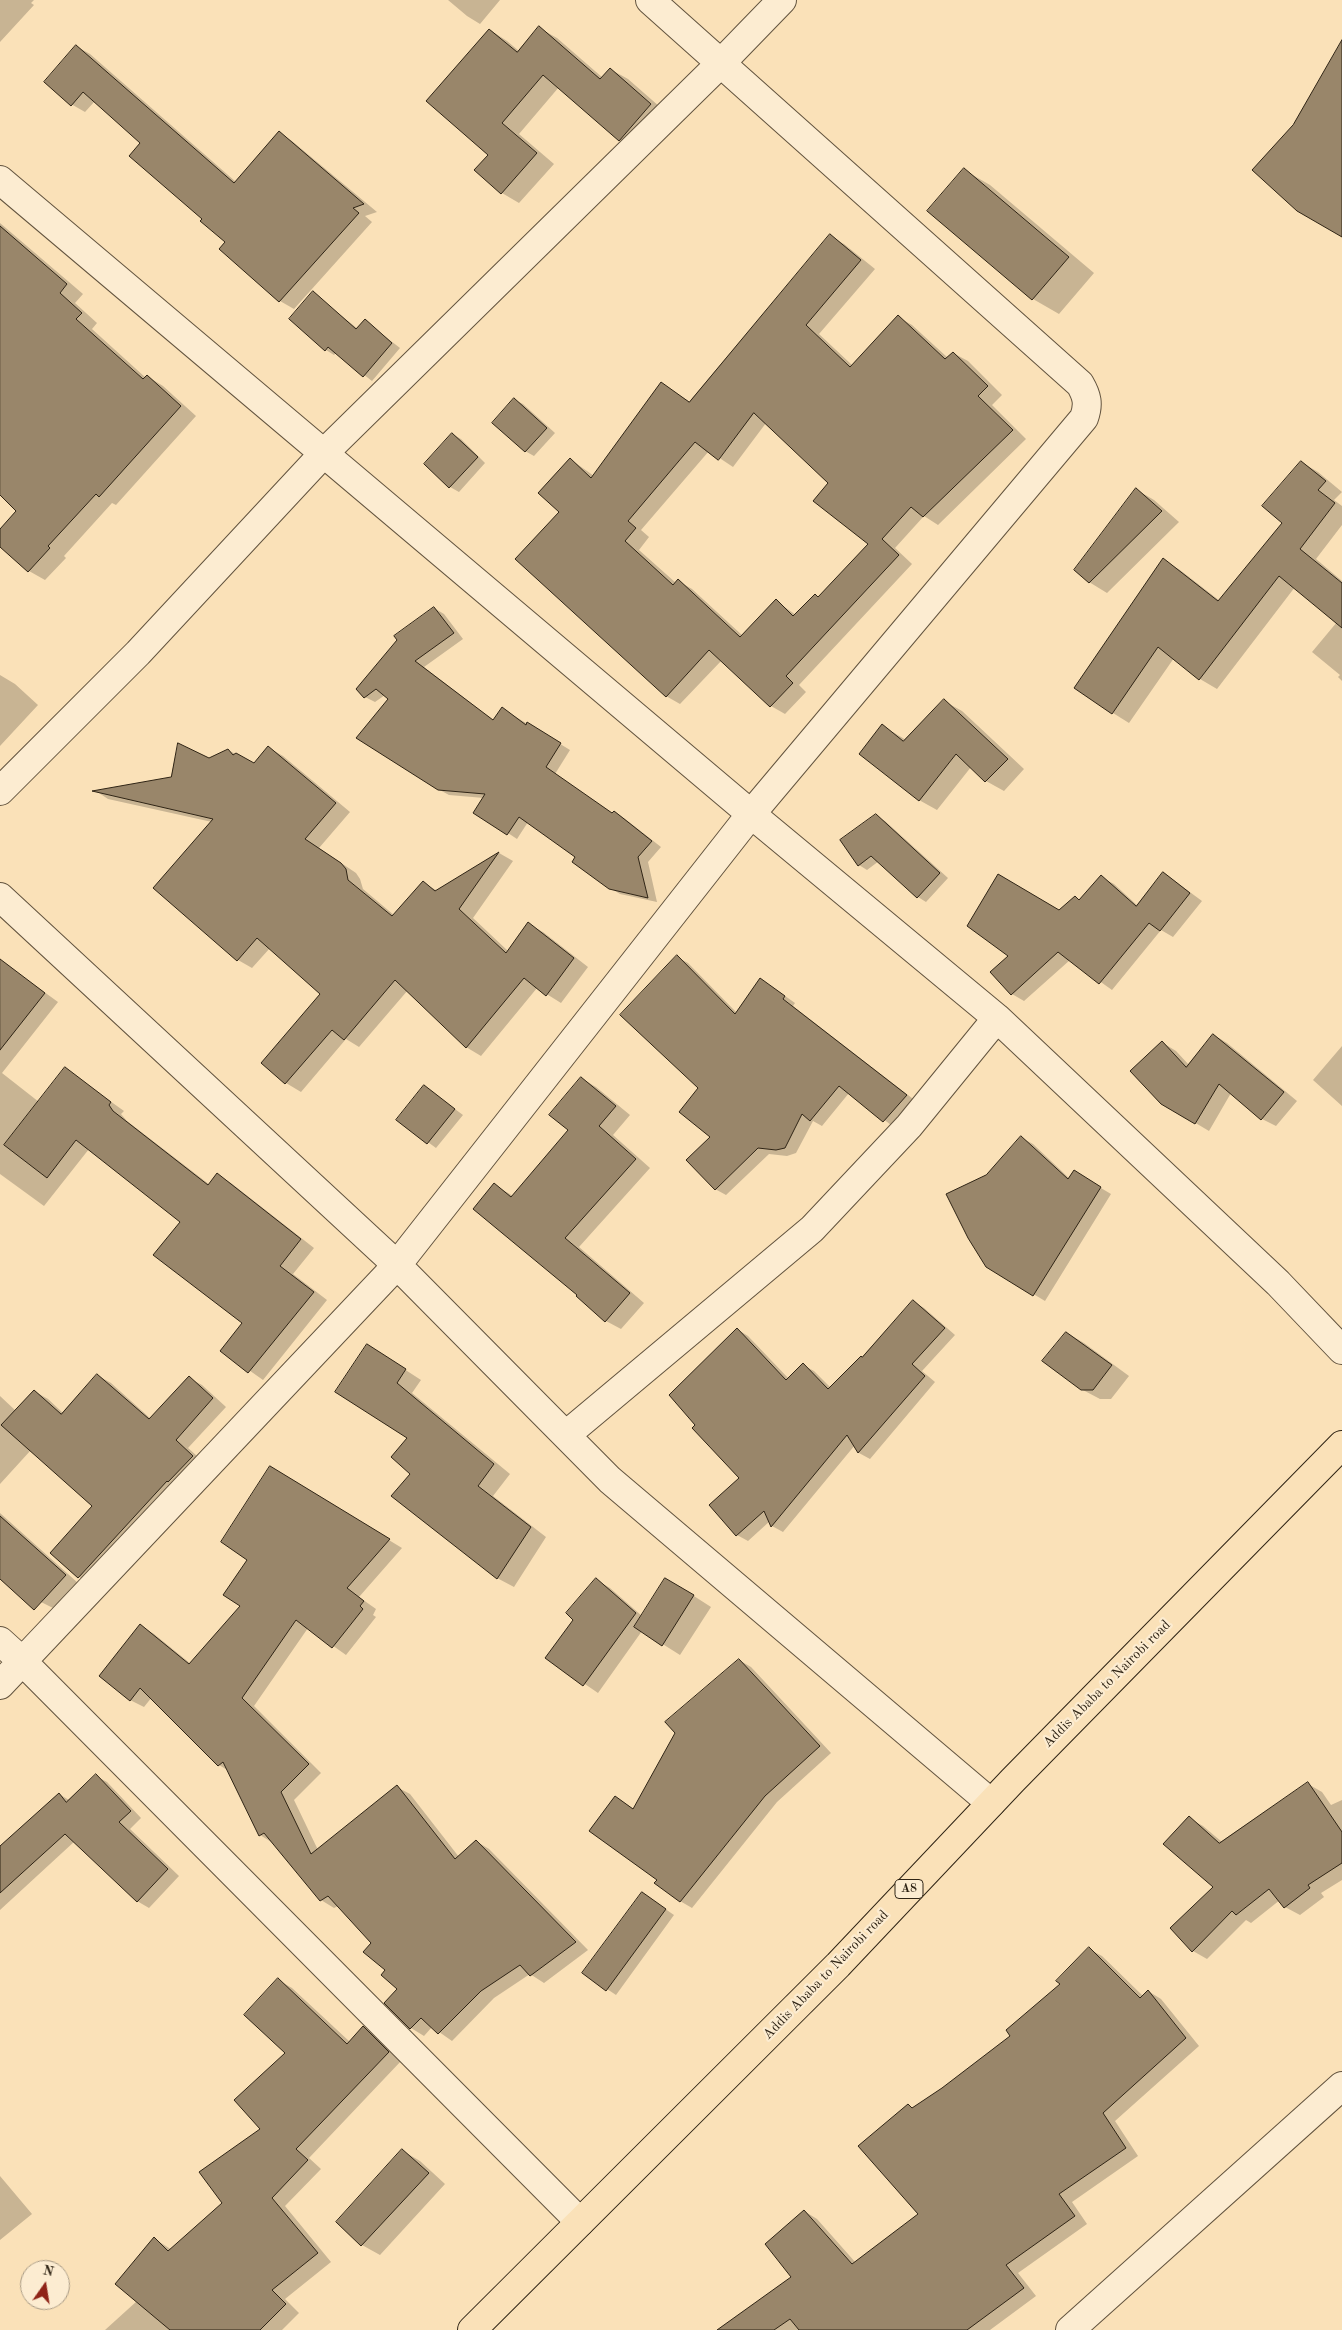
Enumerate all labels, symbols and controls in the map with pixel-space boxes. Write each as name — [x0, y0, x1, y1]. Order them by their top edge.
street label: Addis Ababa to Nairobi road — [1040, 1617, 1174, 1751]
road number: A8 — [895, 1880, 923, 1898]
street label: Addis Ababa to Nairobi road — [760, 1907, 892, 2043]
north arrow — [20, 2260, 70, 2310]
text: N — [41, 2263, 55, 2279]

